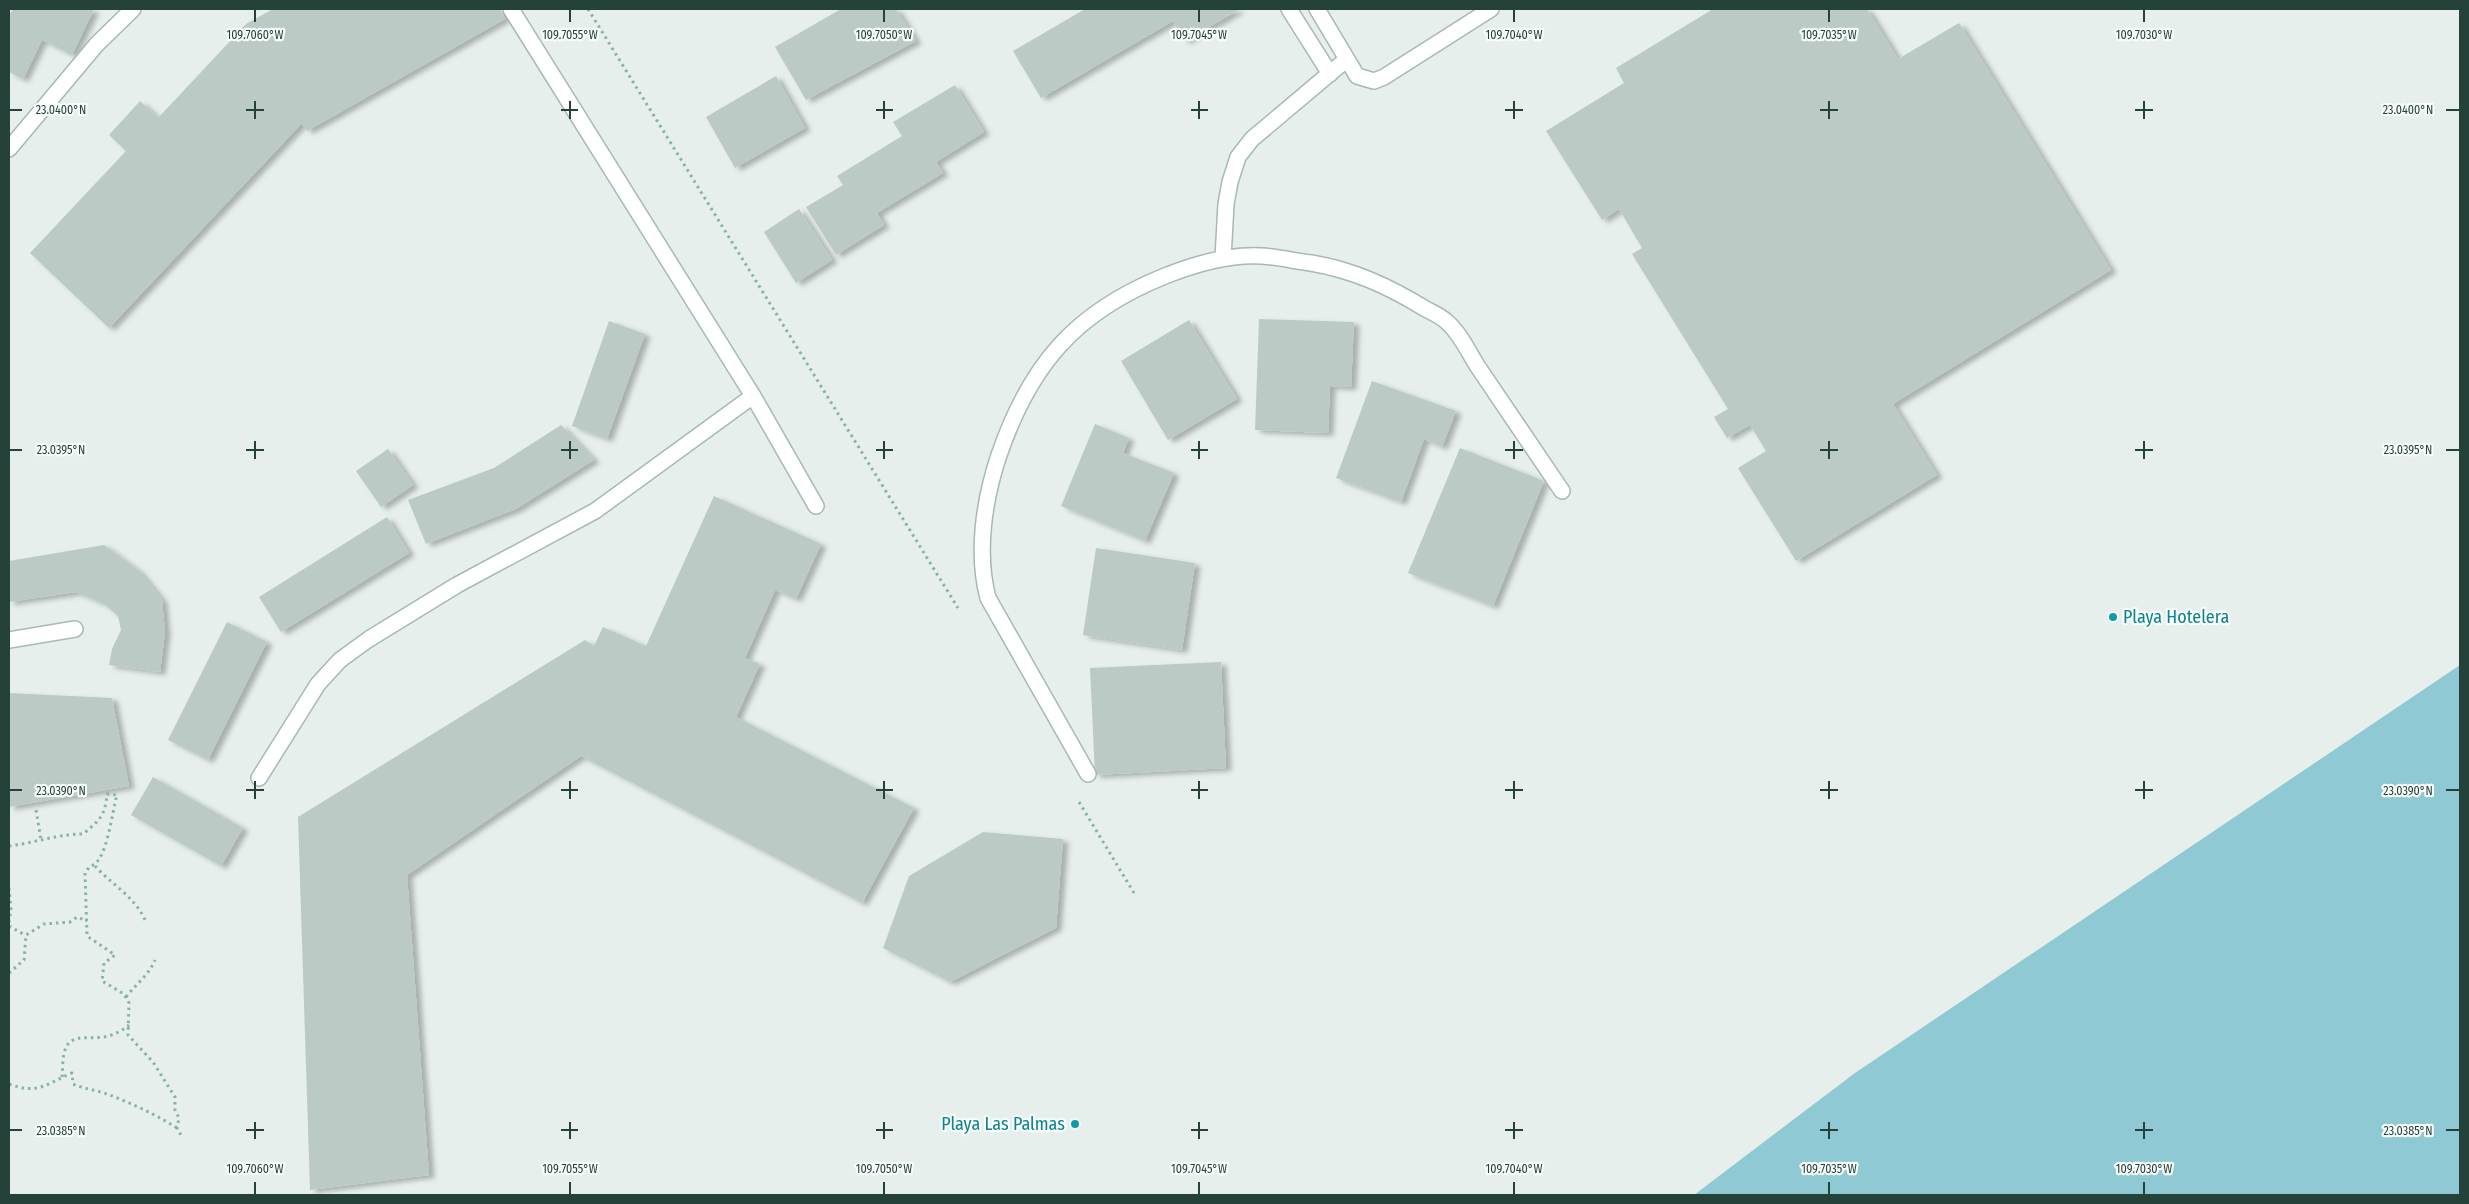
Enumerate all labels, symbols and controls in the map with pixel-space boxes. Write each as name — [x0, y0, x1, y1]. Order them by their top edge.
text: 109.7060°W — [226, 28, 284, 42]
text: 109.7055°W — [542, 28, 598, 42]
text: 109.7050°W — [856, 28, 912, 42]
text: 109.7045°W — [1171, 28, 1227, 42]
text: 109.7040°W — [1486, 28, 1542, 42]
text: 109.7035°W — [1801, 28, 1857, 42]
text: 109.7030°W — [2116, 28, 2172, 42]
text: 23.0400°N — [36, 103, 86, 117]
text: 23.0400°N — [2383, 103, 2433, 117]
text: 23.0395°N — [37, 443, 85, 457]
text: 23.0395°N — [2384, 443, 2432, 457]
place label: Playa Hotelera — [2123, 606, 2229, 628]
marker: Playa Hotelera — [2107, 611, 2119, 623]
text: 23.0390°N — [36, 784, 86, 798]
text: 23.0390°N — [2383, 784, 2433, 798]
place label: Playa Las Palmas — [941, 1113, 1065, 1135]
marker: Playa Las Palmas — [1069, 1118, 1081, 1130]
text: 23.0385°N — [37, 1124, 85, 1138]
text: 23.0385°N — [2384, 1124, 2432, 1138]
text: 109.7060°W — [226, 1162, 284, 1176]
text: 109.7055°W — [542, 1162, 598, 1176]
text: 109.7050°W — [856, 1162, 912, 1176]
text: 109.7045°W — [1171, 1162, 1227, 1176]
text: 109.7040°W — [1486, 1162, 1542, 1176]
text: 109.7035°W — [1801, 1162, 1857, 1176]
text: 109.7030°W — [2116, 1162, 2172, 1176]

